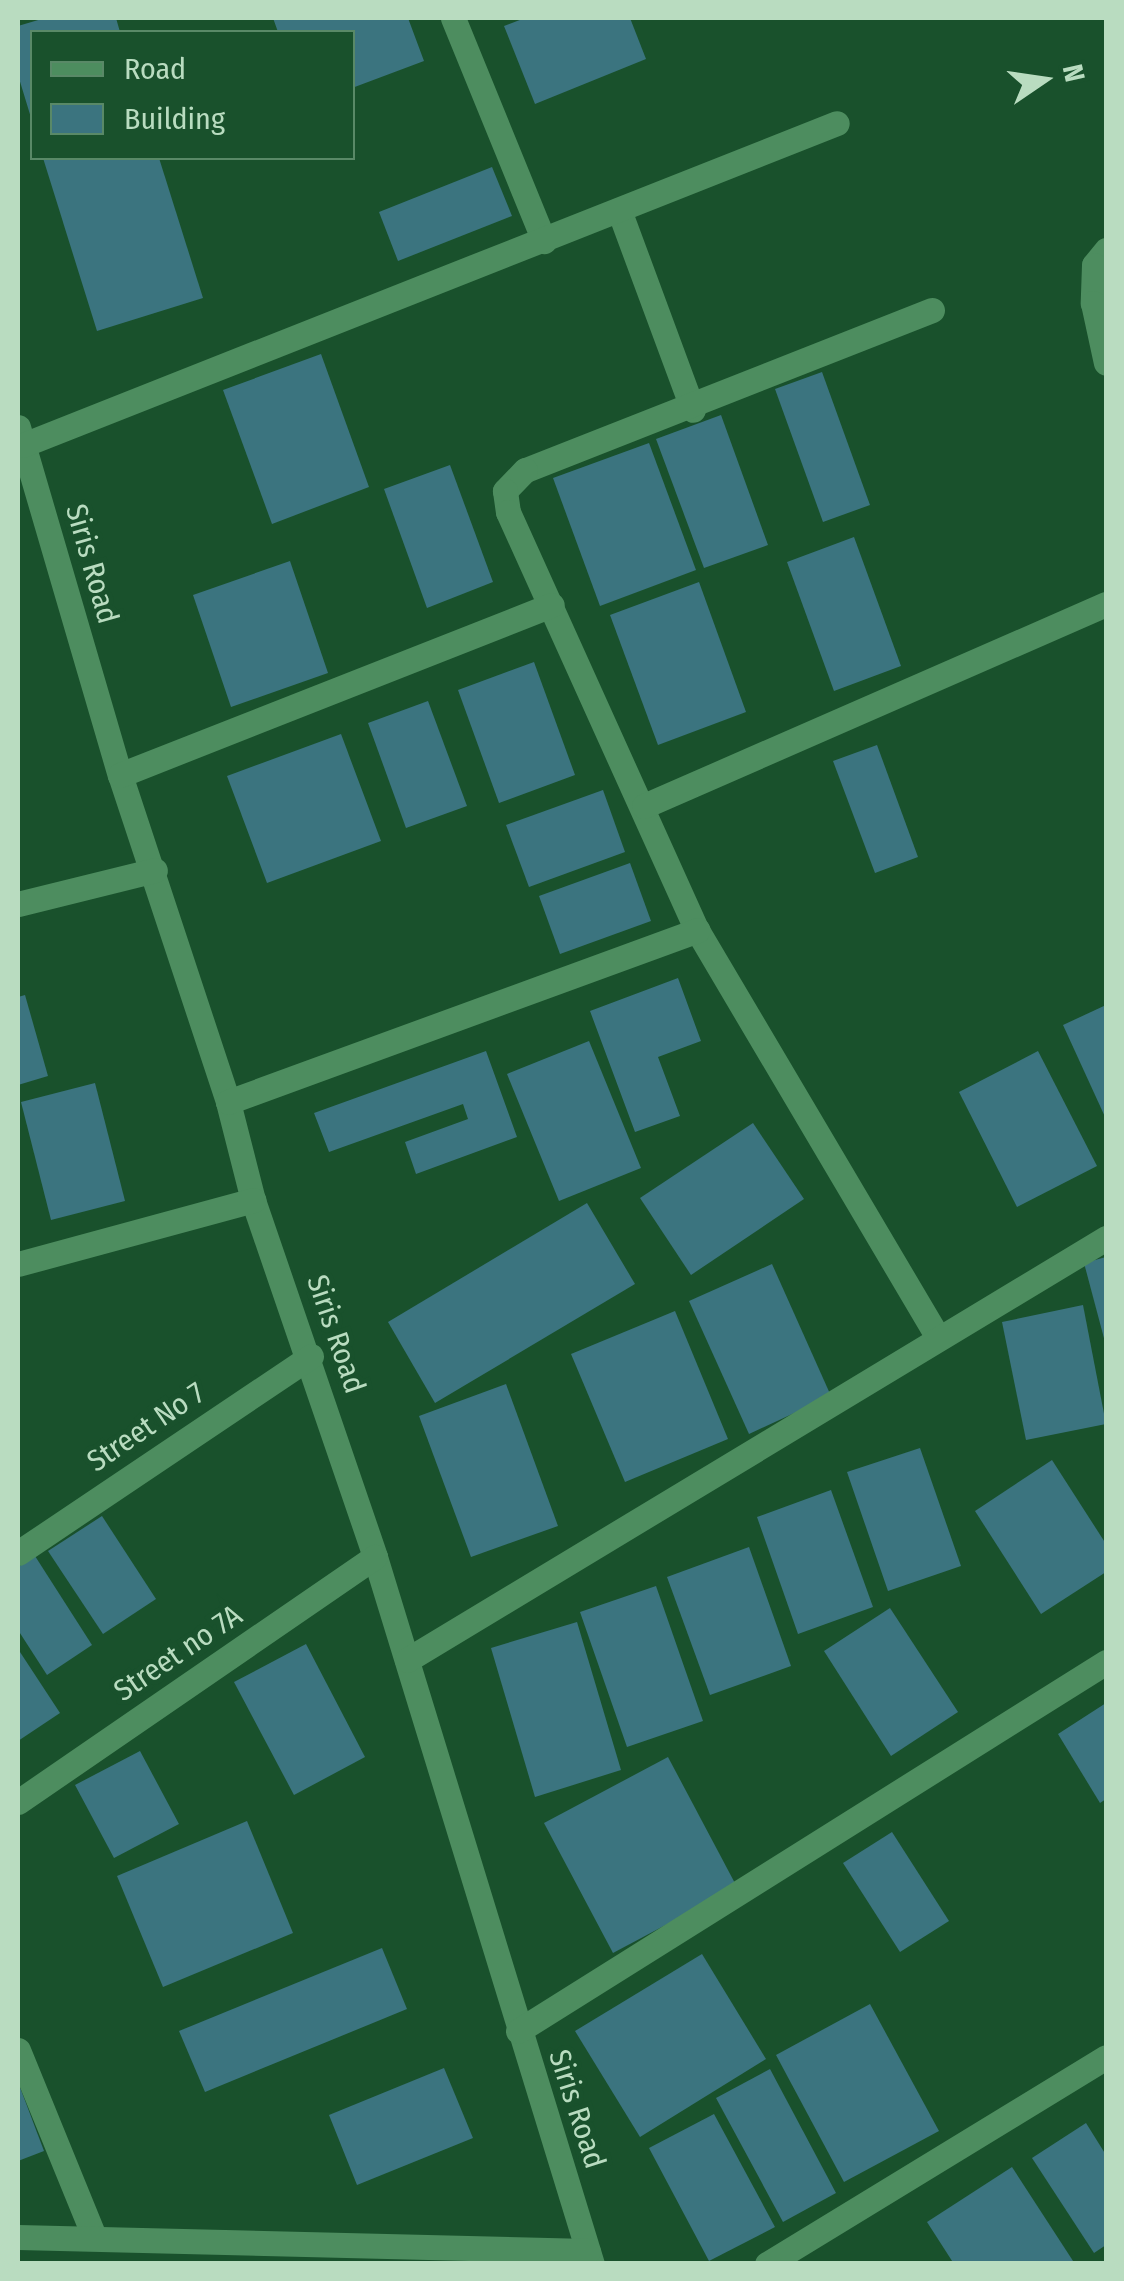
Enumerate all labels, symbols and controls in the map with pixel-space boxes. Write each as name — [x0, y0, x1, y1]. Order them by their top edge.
legend — [30, 30, 355, 160]
north arrow — [994, 30, 1094, 130]
text: Road — [124, 51, 186, 87]
text: N — [1056, 61, 1092, 85]
text: Building — [124, 101, 225, 137]
street label: Siris Road — [58, 500, 126, 628]
street label: Siris Road — [299, 1270, 373, 1398]
street label: Street No 7 — [80, 1375, 212, 1479]
street label: Street no 7A — [107, 1597, 249, 1709]
street label: Siris Road — [541, 2045, 613, 2173]

